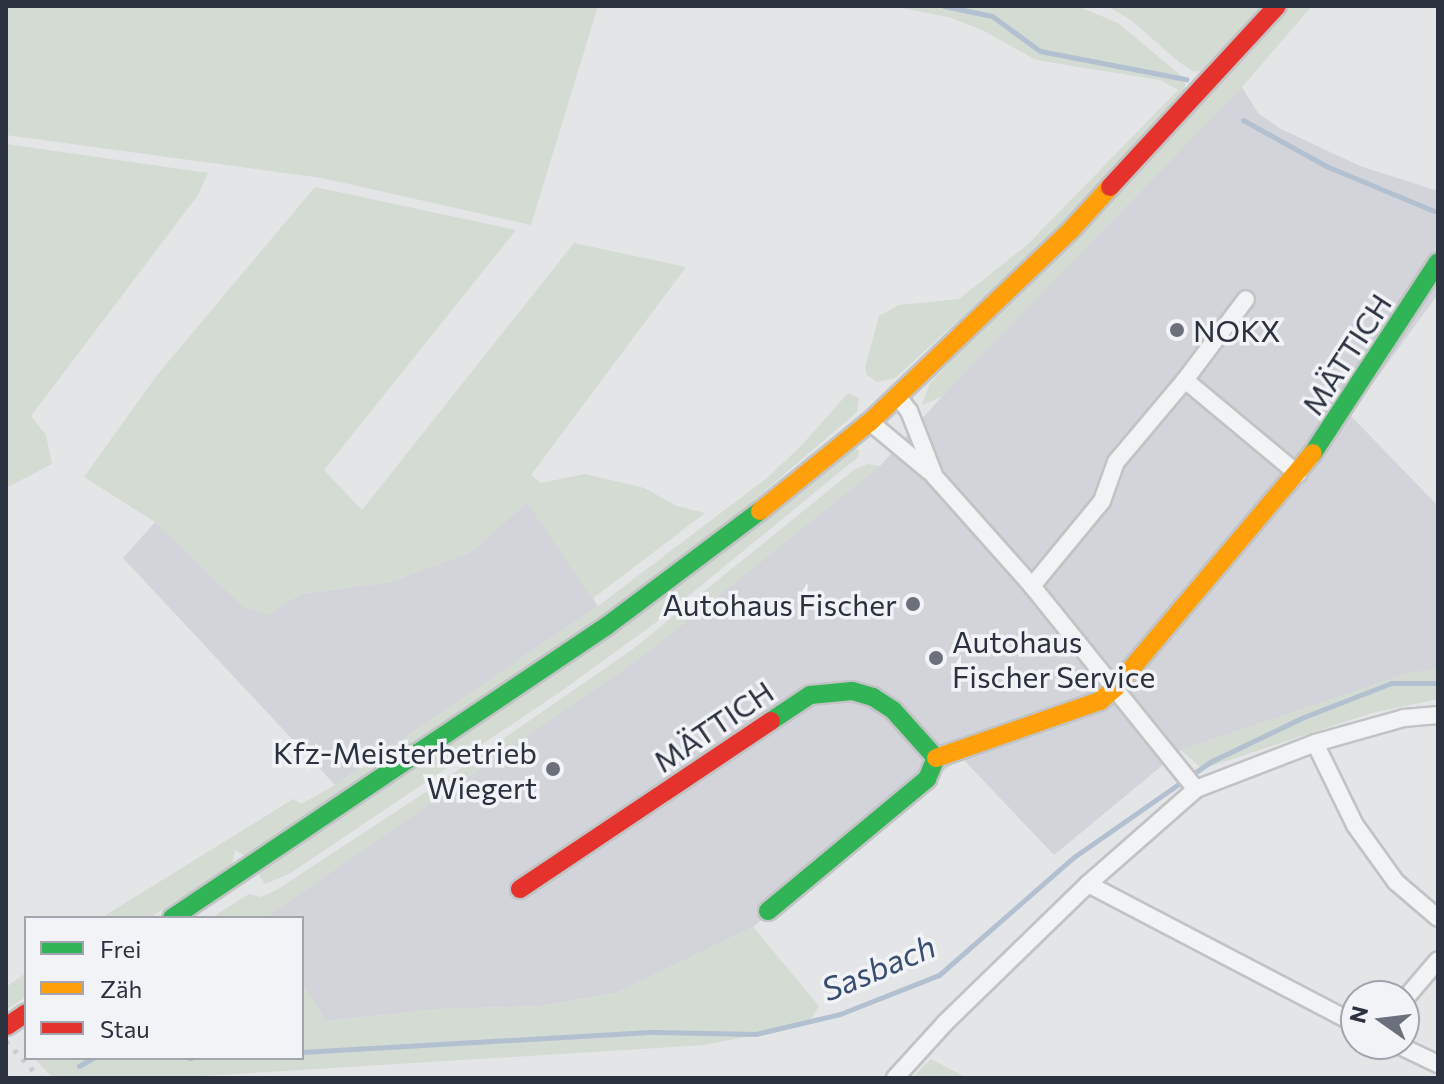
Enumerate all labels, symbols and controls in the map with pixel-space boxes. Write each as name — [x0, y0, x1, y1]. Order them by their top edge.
street label: MÄTTICH — [1294, 287, 1398, 421]
place label: NOKX — [1193, 312, 1281, 348]
marker: NOKX — [1168, 321, 1186, 339]
place label: Autohaus Fischer — [662, 586, 897, 622]
marker: Autohaus Fischer — [904, 595, 922, 613]
place label: Autohaus Fischer Service — [952, 623, 1155, 694]
marker: Autohaus Fischer Service — [927, 649, 945, 667]
street label: MÄTTICH — [646, 673, 780, 779]
place label: Kfz-Meisterbetrieb Wiegert — [273, 734, 537, 804]
marker: Kfz-Meisterbetrieb Wiegert — [544, 760, 562, 778]
legend — [24, 916, 304, 1060]
water label: Sasbach — [815, 926, 941, 1008]
text: Frei — [100, 934, 141, 963]
text: Zäh — [100, 974, 142, 1003]
north arrow — [1340, 980, 1420, 1060]
text: N — [1343, 1003, 1373, 1026]
text: Stau — [100, 1014, 150, 1043]

